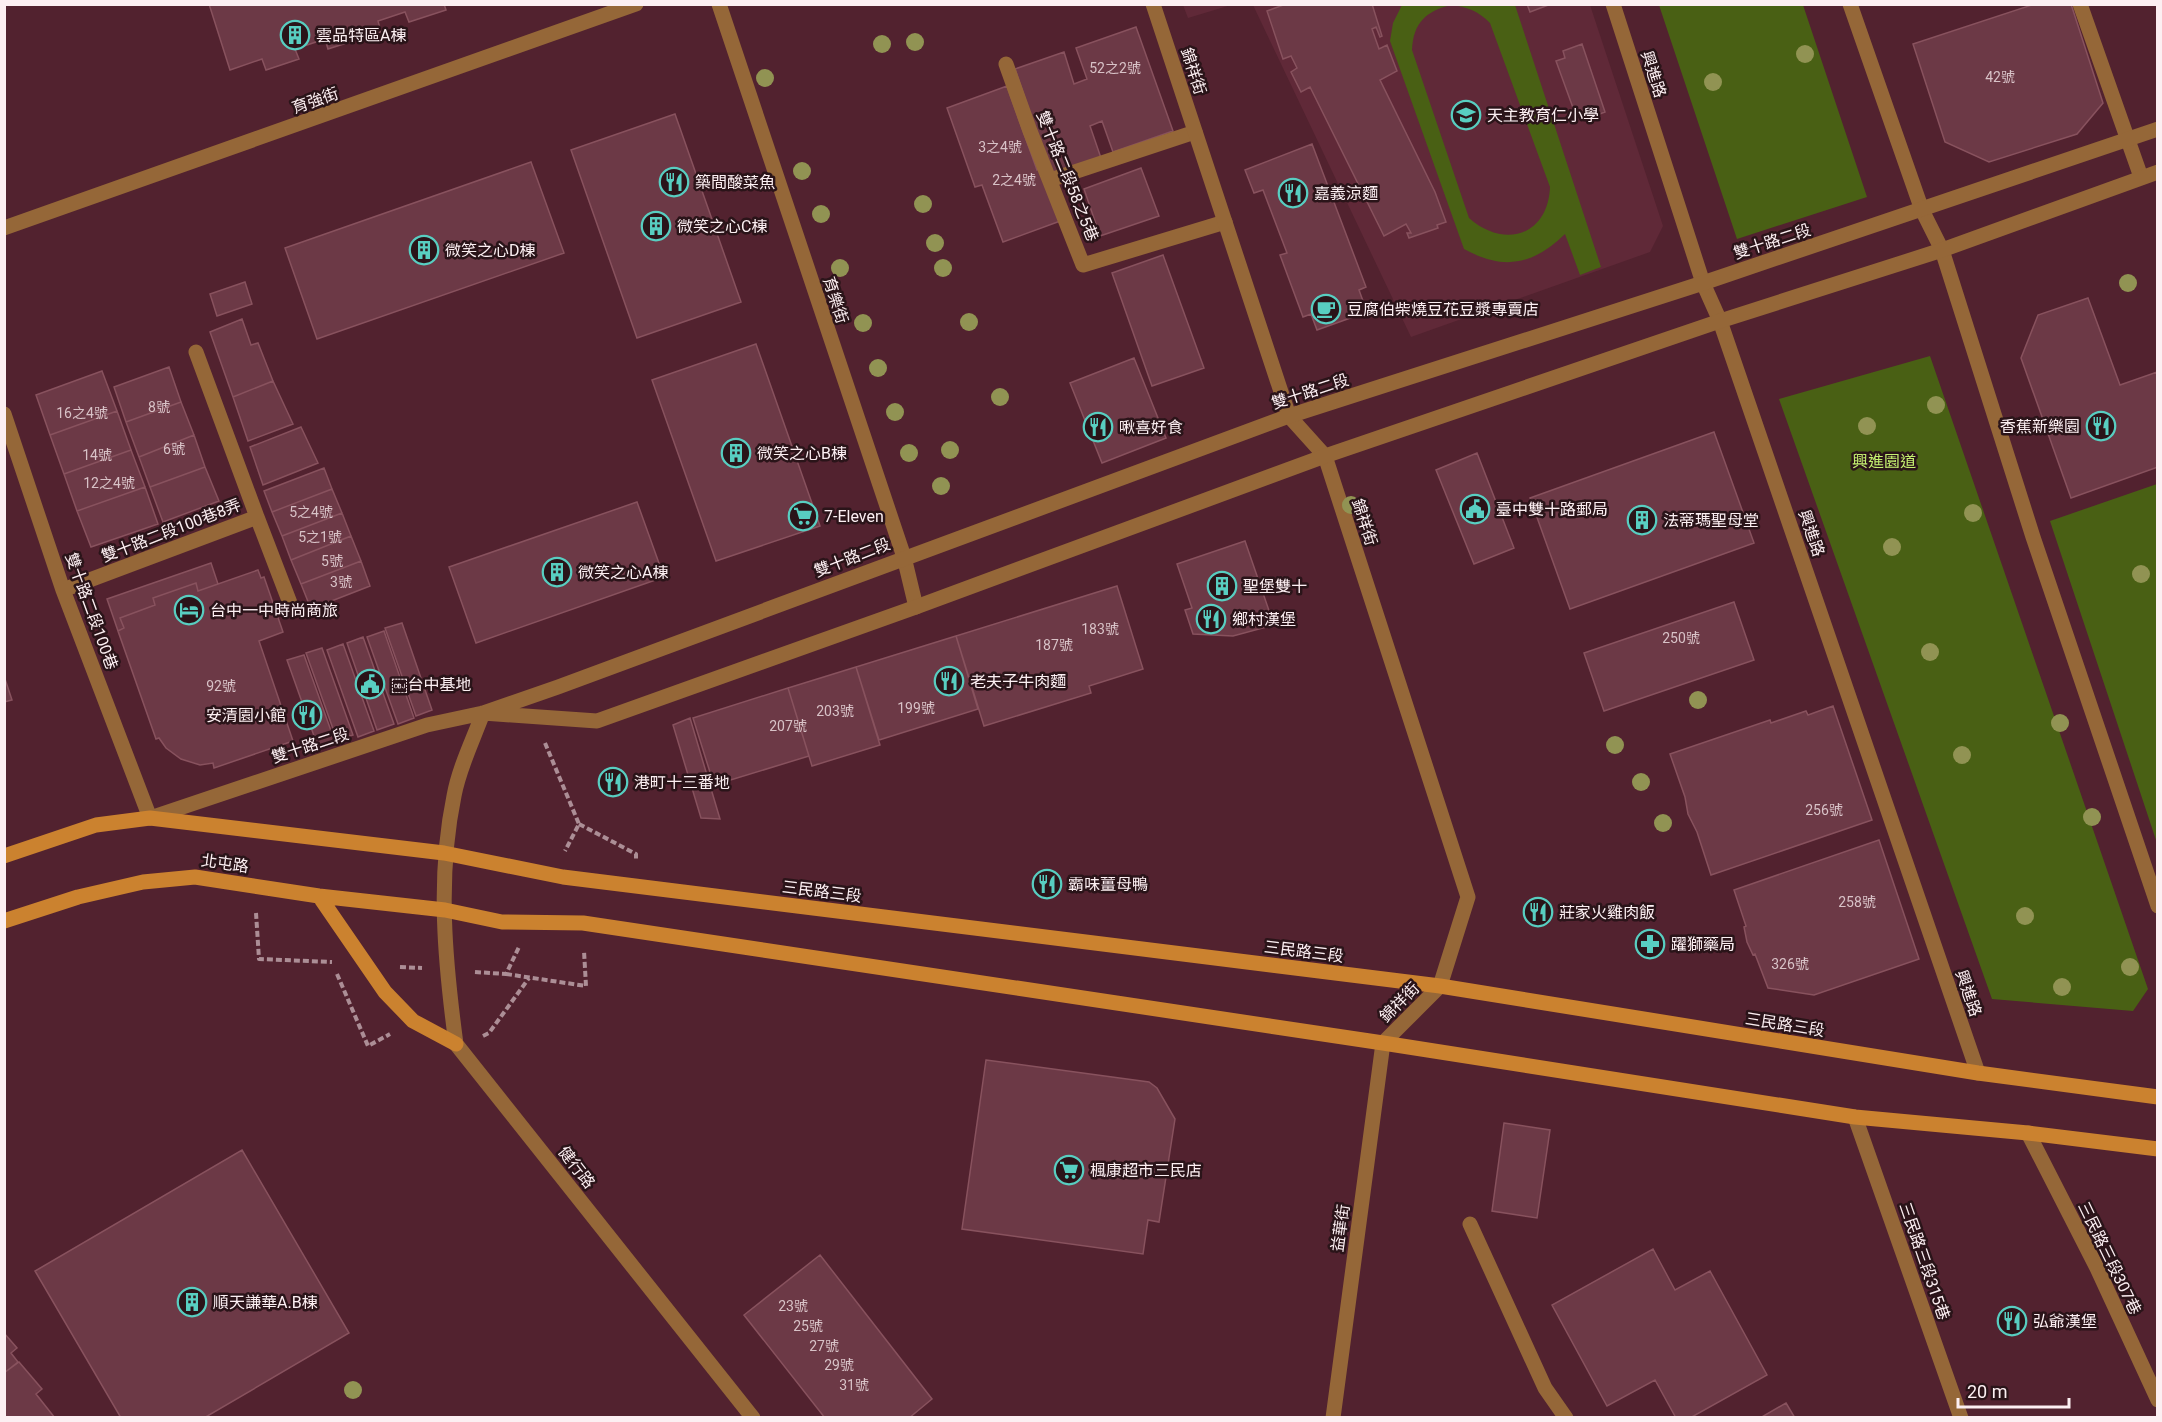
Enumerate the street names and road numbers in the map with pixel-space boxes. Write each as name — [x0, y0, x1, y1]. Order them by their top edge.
street label: 錦祥街 — [1177, 45, 1210, 97]
street label: 興進路 — [1637, 48, 1670, 100]
street label: 育強街 — [289, 84, 341, 117]
street label: 雙十路二段58之5巷 — [1033, 108, 1102, 244]
street label: 雙十路二段 — [1731, 220, 1813, 263]
street label: 育樂街 — [819, 274, 852, 326]
street label: 雙十路二段 — [1269, 370, 1351, 413]
street label: 雙十路二段100巷8弄 — [99, 495, 244, 566]
street label: 錦祥街 — [1348, 496, 1381, 548]
street label: 興進路 — [1795, 507, 1828, 559]
street label: 雙十路二段 — [811, 534, 893, 581]
street label: 雙十路二段100巷 — [62, 550, 121, 672]
street label: 雙十路二段 — [269, 724, 351, 767]
street label: 北屯路 — [200, 851, 250, 876]
street label: 三民路三段 — [781, 877, 863, 906]
street label: 三民路三段 — [1263, 937, 1345, 966]
street label: 興進路 — [1952, 967, 1985, 1019]
street label: 錦祥街 — [1376, 979, 1423, 1026]
street label: 三民路三段 — [1744, 1009, 1826, 1040]
street label: 健行路 — [554, 1143, 599, 1192]
street label: 三民路三段307巷 — [2074, 1199, 2145, 1318]
street label: 三民路三段315巷 — [1896, 1200, 1954, 1322]
street label: 益華街 — [1328, 1203, 1353, 1253]

